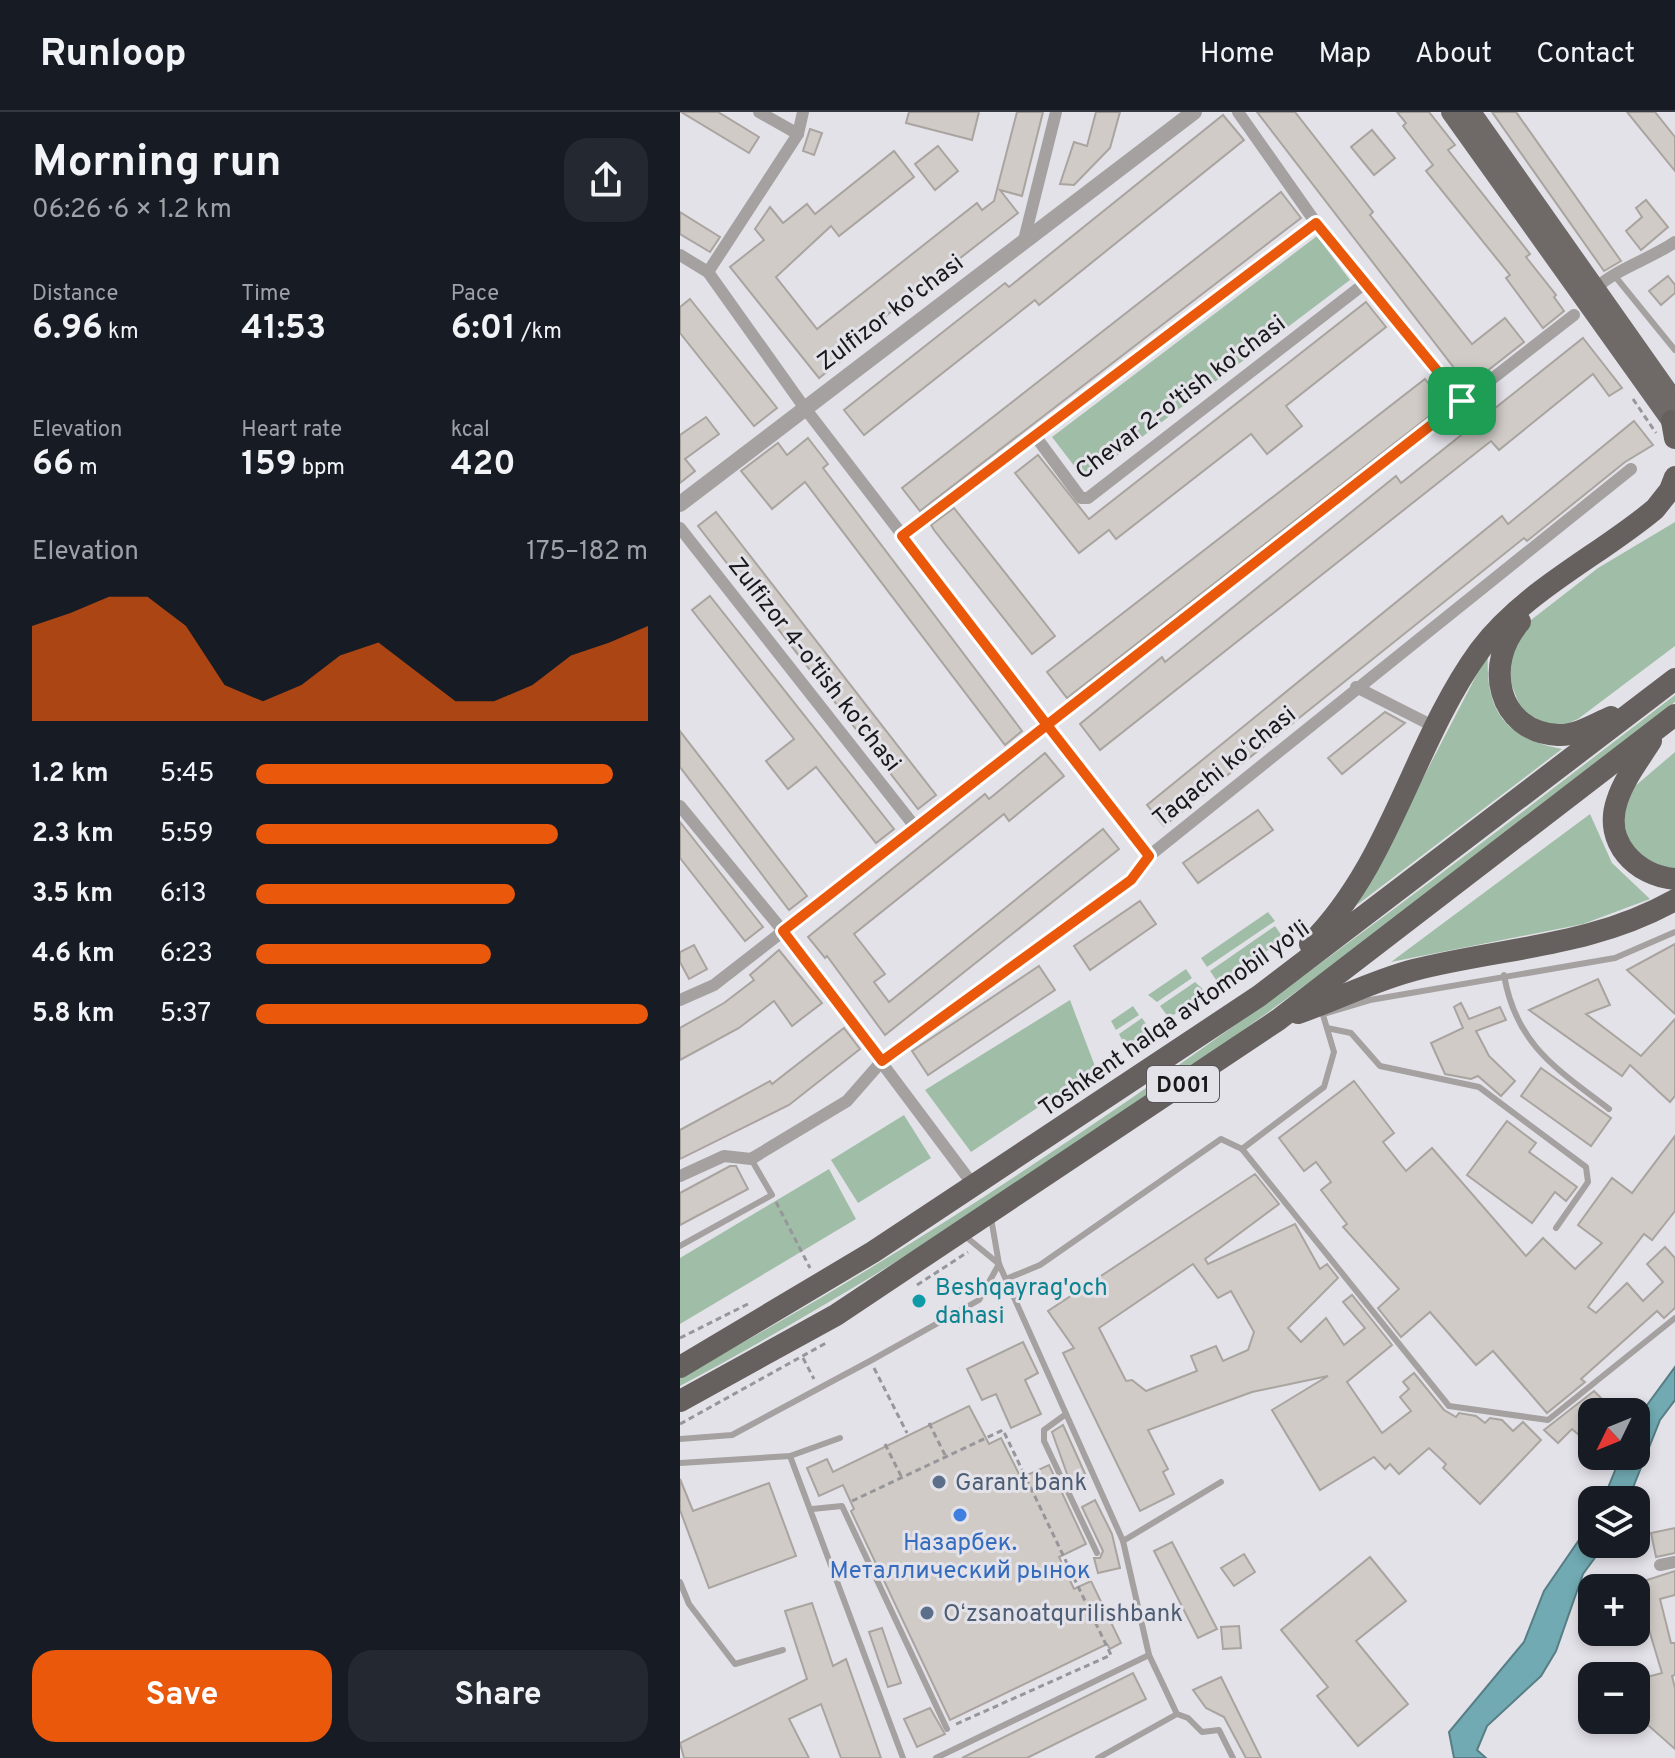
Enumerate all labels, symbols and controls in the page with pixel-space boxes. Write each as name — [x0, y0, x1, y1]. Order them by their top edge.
text: Runloop — [40, 31, 187, 80]
text: Home — [1200, 37, 1274, 73]
text: Map — [1318, 37, 1371, 73]
text: About — [1415, 37, 1492, 73]
text: Contact — [1536, 37, 1635, 73]
text: Morning run — [32, 136, 282, 192]
button: share — [564, 138, 648, 222]
text: 06:26 · 6 × 1.2 km — [32, 194, 232, 227]
street label: Zulfizor ko'chasi — [812, 249, 970, 378]
text: Distance — [32, 281, 118, 308]
text: Time — [241, 281, 291, 308]
text: Pace — [451, 281, 499, 308]
text: 6.96 — [32, 308, 103, 351]
text: 41:53 — [241, 308, 326, 351]
text: 6:01 — [451, 308, 516, 351]
street label: Chevar 2-o'tish ko'chasi — [1070, 310, 1292, 488]
text: km — [103, 319, 139, 346]
text: /km — [516, 319, 562, 346]
pin — [1428, 367, 1496, 435]
icon: arrive — [1440, 379, 1484, 423]
text: Elevation — [32, 417, 122, 444]
text: Heart rate — [241, 417, 342, 444]
text: kcal — [451, 417, 490, 444]
text: 66 — [32, 444, 74, 487]
text: 159 — [241, 444, 297, 487]
text: 420 — [451, 444, 516, 487]
text: m — [74, 455, 98, 482]
text: bpm — [297, 455, 345, 482]
text: Elevation — [32, 536, 139, 569]
text: 175–182 m — [526, 536, 648, 569]
street label: Zulfizor 4-o'tish ko'chasi — [720, 552, 906, 778]
street label: Taqachi koʻchasi — [1148, 701, 1303, 834]
text: 1.2 km — [32, 758, 109, 791]
text: 5:45 — [160, 758, 214, 791]
text: 2.3 km — [32, 818, 114, 851]
text: 5:59 — [160, 818, 213, 851]
text: 3.5 km — [32, 878, 113, 911]
text: 6:13 — [160, 878, 207, 911]
street label: Toshkent halqa avtomobil yo'li — [1034, 915, 1316, 1125]
text: 4.6 km — [32, 938, 115, 971]
text: 6:23 — [160, 938, 213, 971]
text: 5.8 km — [32, 998, 114, 1031]
text: 5:37 — [160, 998, 211, 1031]
road number: D001 — [1147, 1066, 1219, 1102]
place label: Beshqayrag'och dahasi — [935, 1274, 1108, 1332]
marker: Beshqayrag'och dahasi — [910, 1292, 928, 1310]
north arrow — [1578, 1398, 1650, 1470]
map controls — [1578, 1398, 1650, 1734]
place label: Garant bank — [955, 1469, 1087, 1499]
marker: Garant bank — [930, 1473, 948, 1491]
button: layers — [1578, 1486, 1650, 1558]
marker: Назарбек. Металлический рынок — [951, 1506, 969, 1524]
place label: Назарбек. Металлический рынок — [829, 1529, 1091, 1587]
button: + — [1578, 1574, 1650, 1646]
place label: Oʻzsanoatqurilishbank — [943, 1600, 1183, 1630]
marker: Oʻzsanoatqurilishbank — [918, 1604, 936, 1622]
button: Save — [32, 1650, 332, 1742]
button: Share — [348, 1650, 648, 1742]
button: − — [1578, 1662, 1650, 1734]

